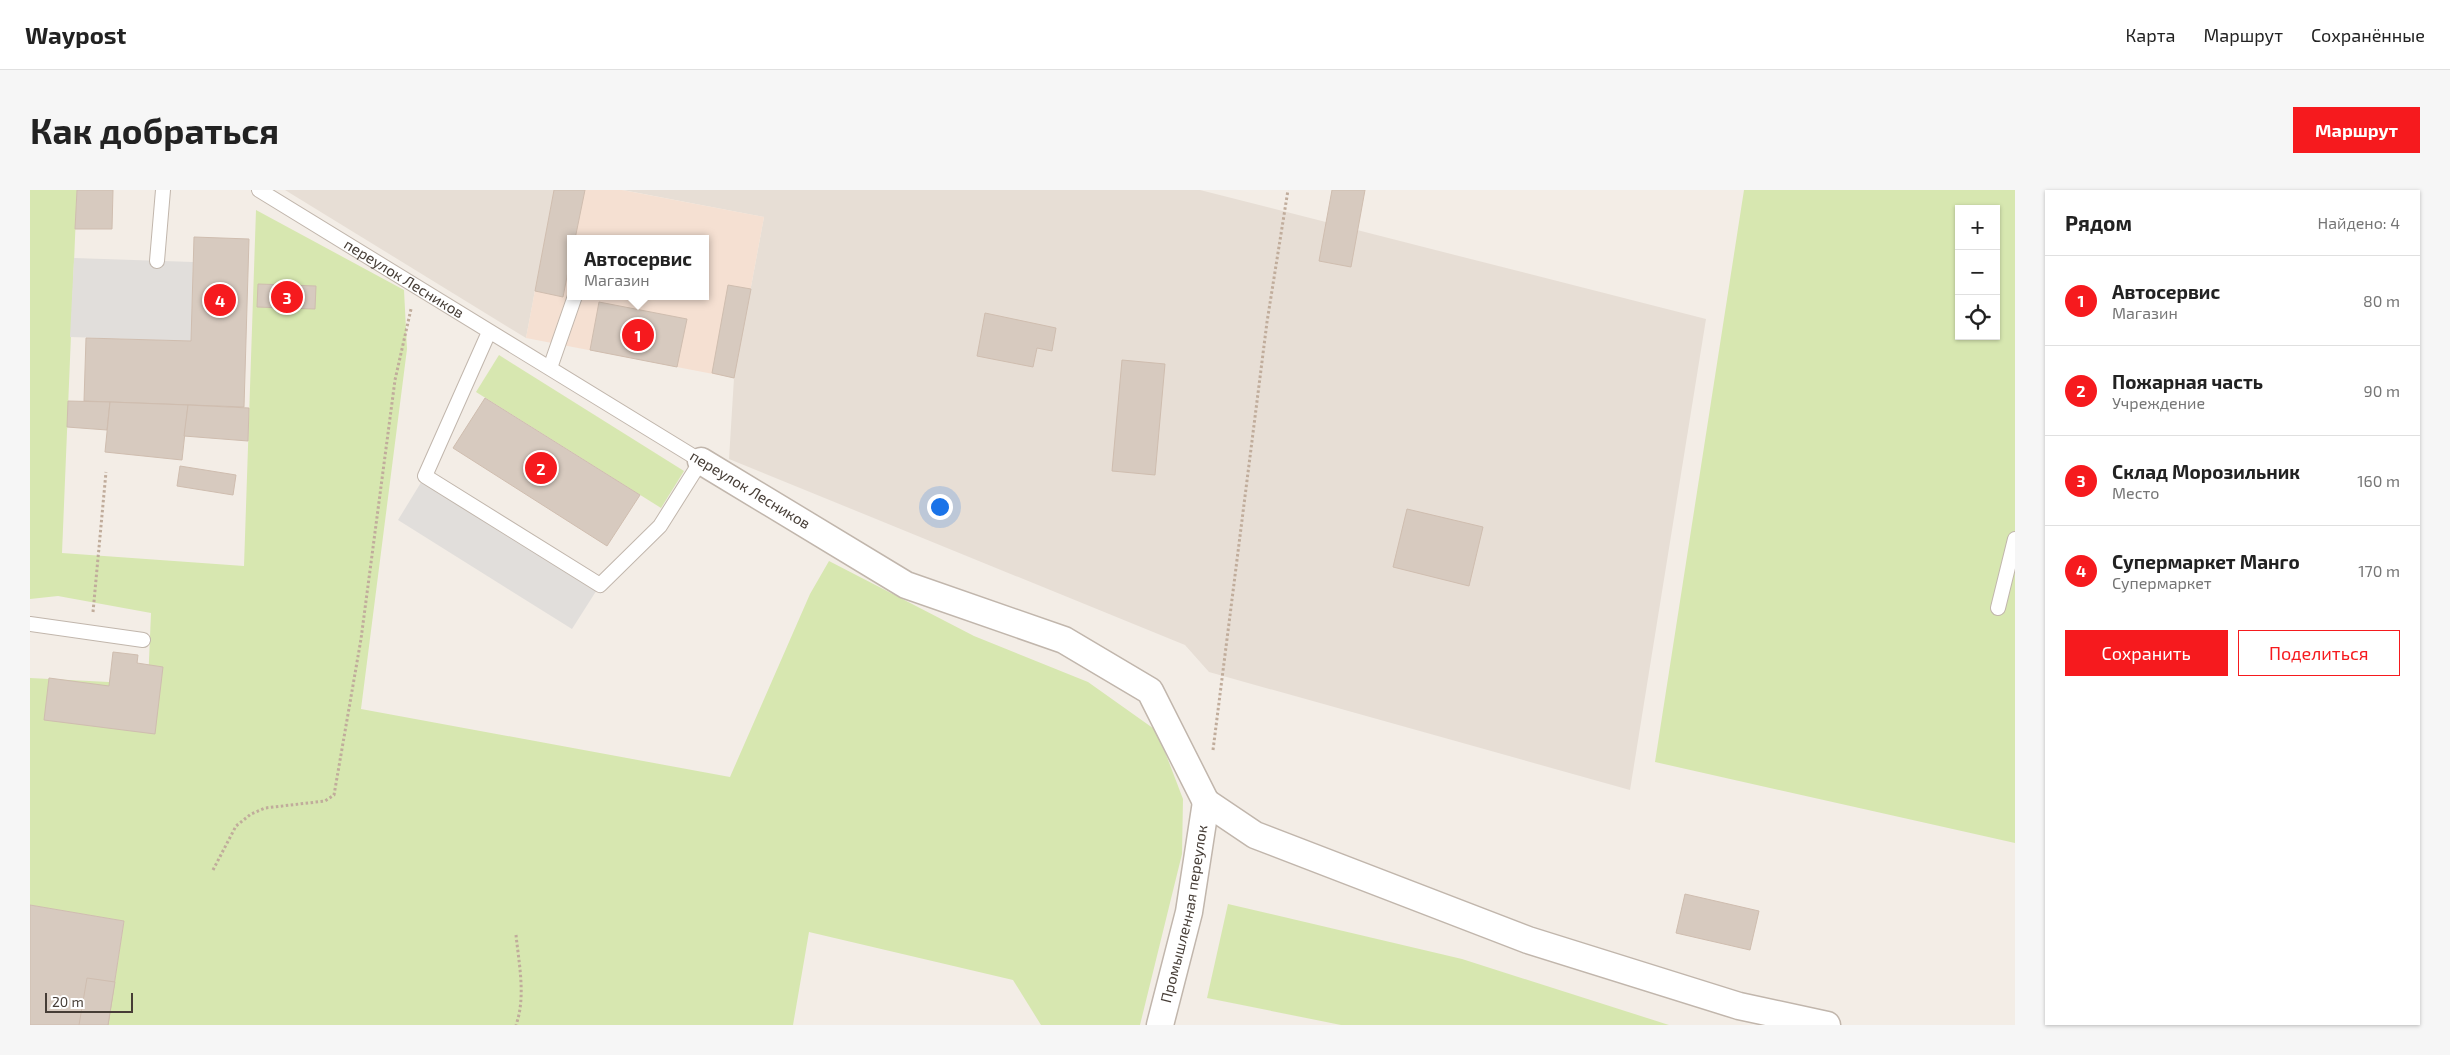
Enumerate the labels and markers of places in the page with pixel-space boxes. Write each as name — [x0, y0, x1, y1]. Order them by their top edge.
pin: 3 — [271, 278, 303, 316]
pin: 4 — [204, 281, 236, 319]
pin: 1 — [622, 316, 654, 354]
pin: 2 — [525, 449, 557, 487]

